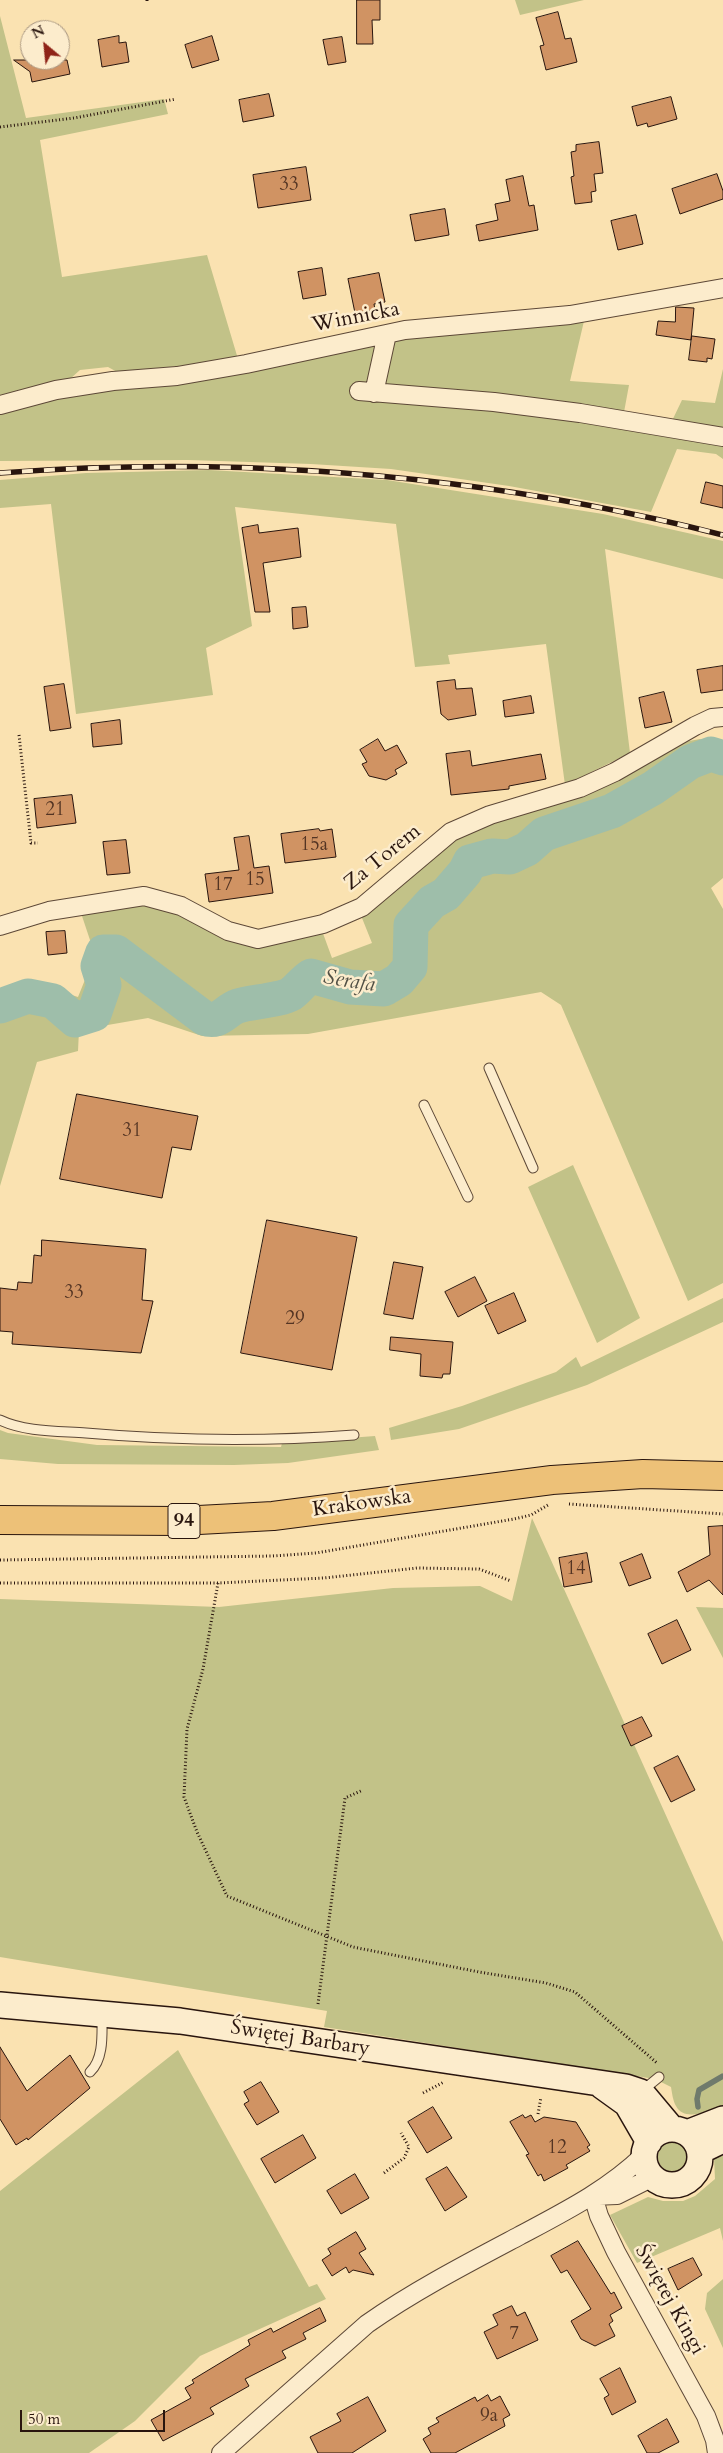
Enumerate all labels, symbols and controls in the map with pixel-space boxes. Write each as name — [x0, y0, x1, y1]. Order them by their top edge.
north arrow — [20, 20, 70, 70]
text: N — [28, 21, 48, 43]
house number: 33 — [279, 175, 299, 197]
street label: Winnicka — [310, 297, 402, 339]
house number: 21 — [45, 800, 65, 822]
street label: Za Torem — [340, 819, 426, 897]
house number: 15a — [300, 835, 328, 857]
house number: 15 — [245, 870, 265, 892]
house number: 17 — [213, 875, 233, 897]
water label: Serafa — [321, 965, 377, 999]
house number: 31 — [122, 1121, 142, 1143]
house number: 33 — [64, 1283, 84, 1305]
house number: 29 — [285, 1309, 305, 1331]
street label: Krakowska — [311, 1485, 413, 1523]
road number: 94 — [168, 1504, 200, 1538]
house number: 14 — [566, 1559, 586, 1581]
street label: Świętej Barbary — [229, 2016, 371, 2062]
house number: 12 — [547, 2138, 567, 2160]
street label: Świętej Kingi — [628, 2241, 710, 2359]
house number: 7 — [509, 2324, 519, 2346]
scale bar — [22, 2400, 168, 2432]
house number: 9a — [480, 2406, 498, 2428]
text: 50 m — [28, 2409, 60, 2429]

